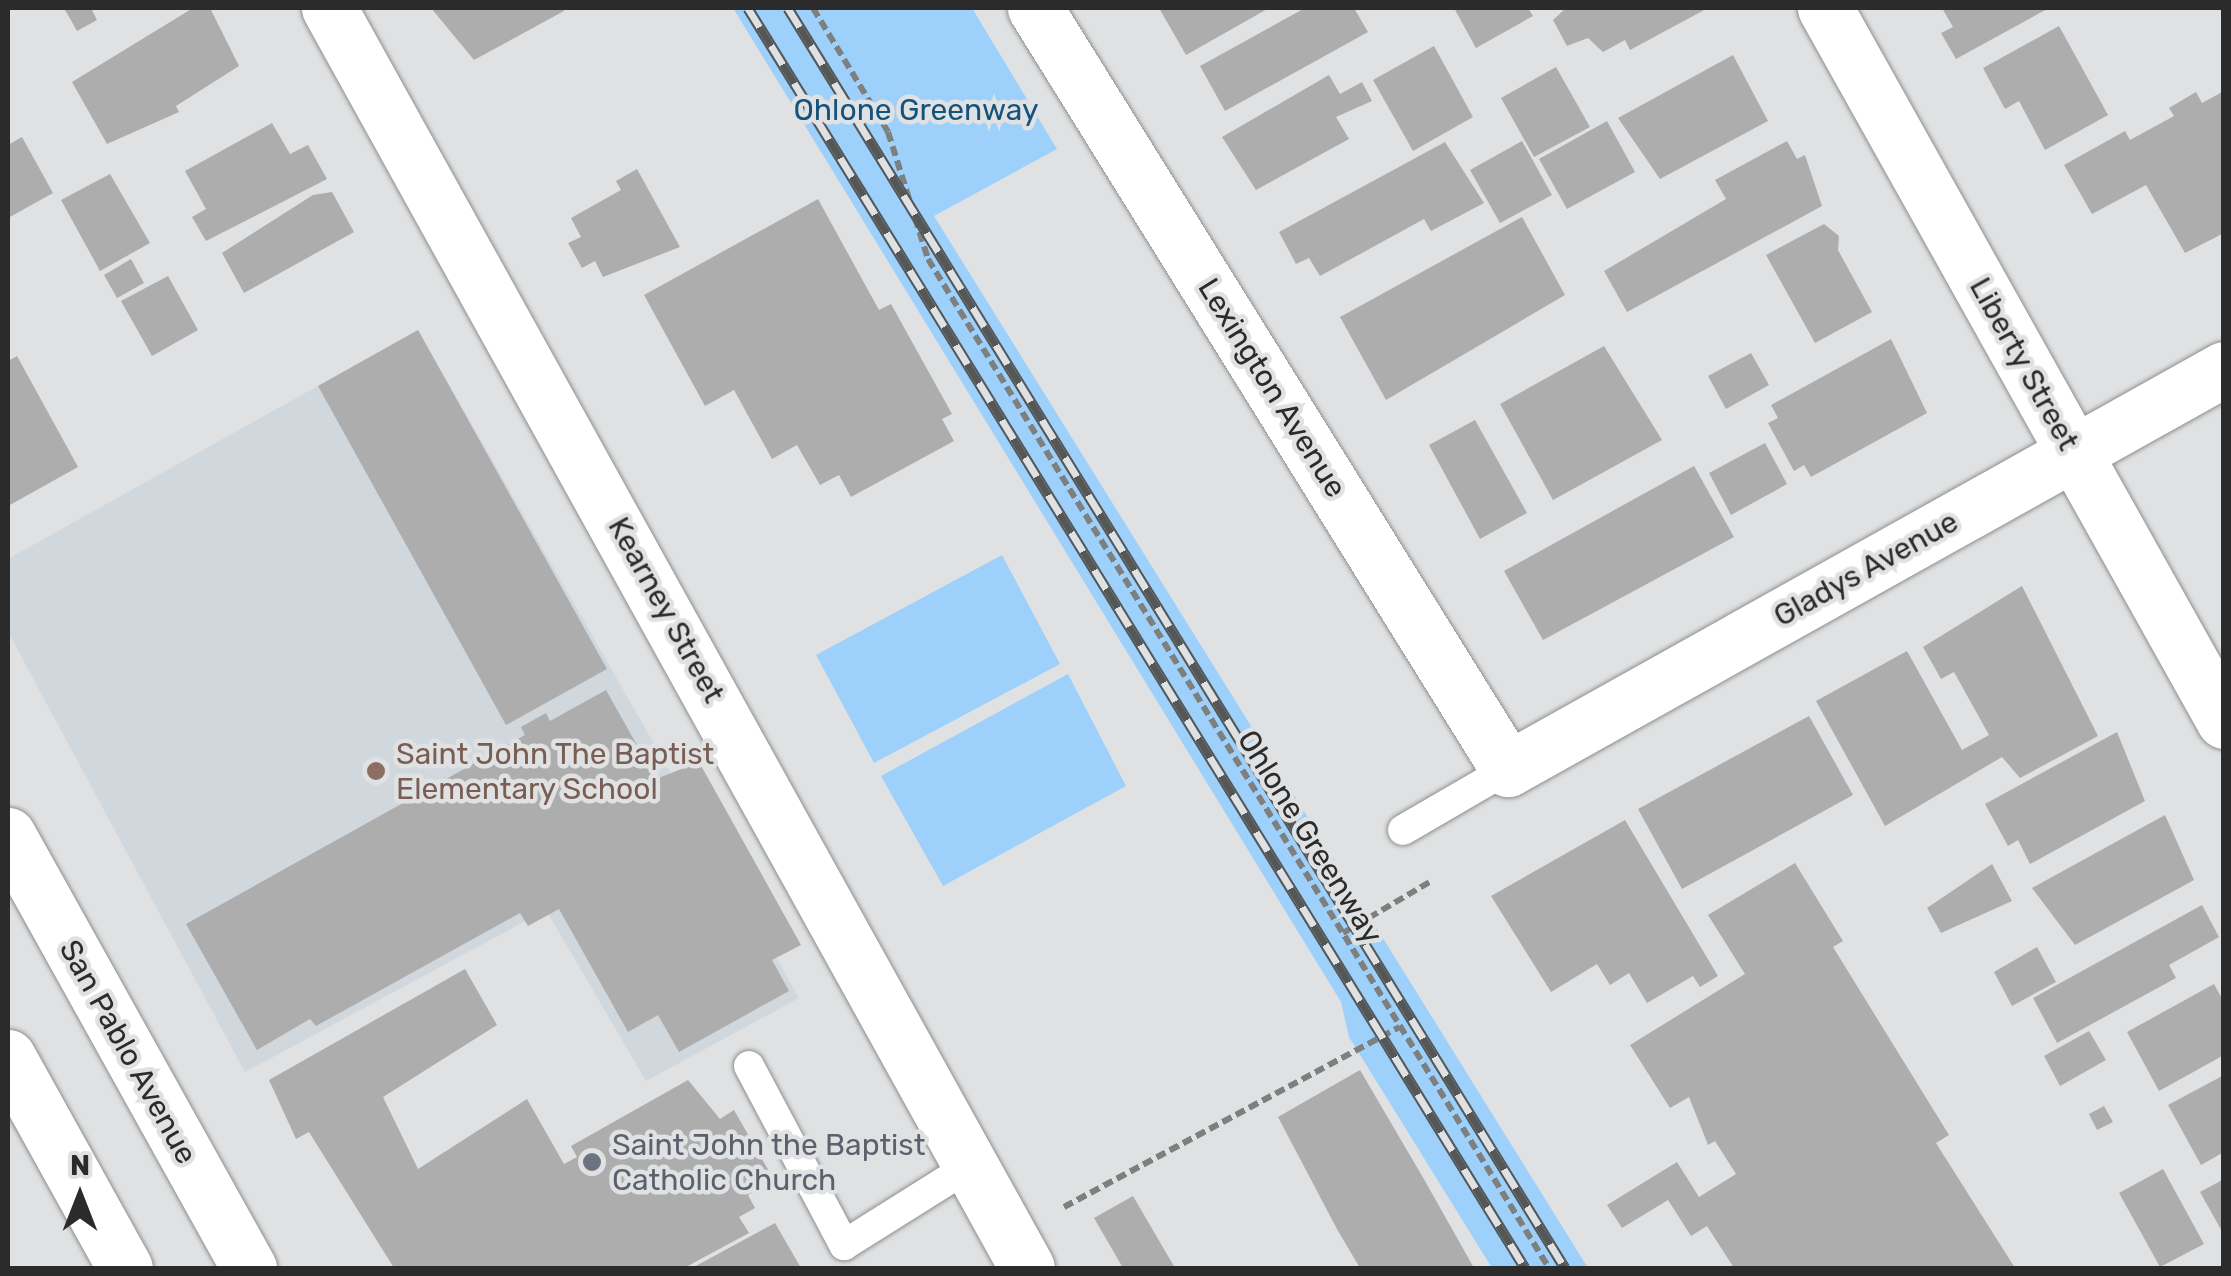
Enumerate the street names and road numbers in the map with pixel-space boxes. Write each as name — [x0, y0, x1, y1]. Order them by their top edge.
street label: Liberty Street — [1962, 271, 2086, 457]
street label: Lexington Avenue — [1190, 272, 1354, 504]
street label: Gladys Avenue — [1767, 503, 1965, 635]
street label: Kearney Street — [600, 511, 732, 709]
street label: Ohlone Greenway — [1230, 724, 1390, 950]
street label: San Pablo Avenue — [51, 933, 205, 1171]

